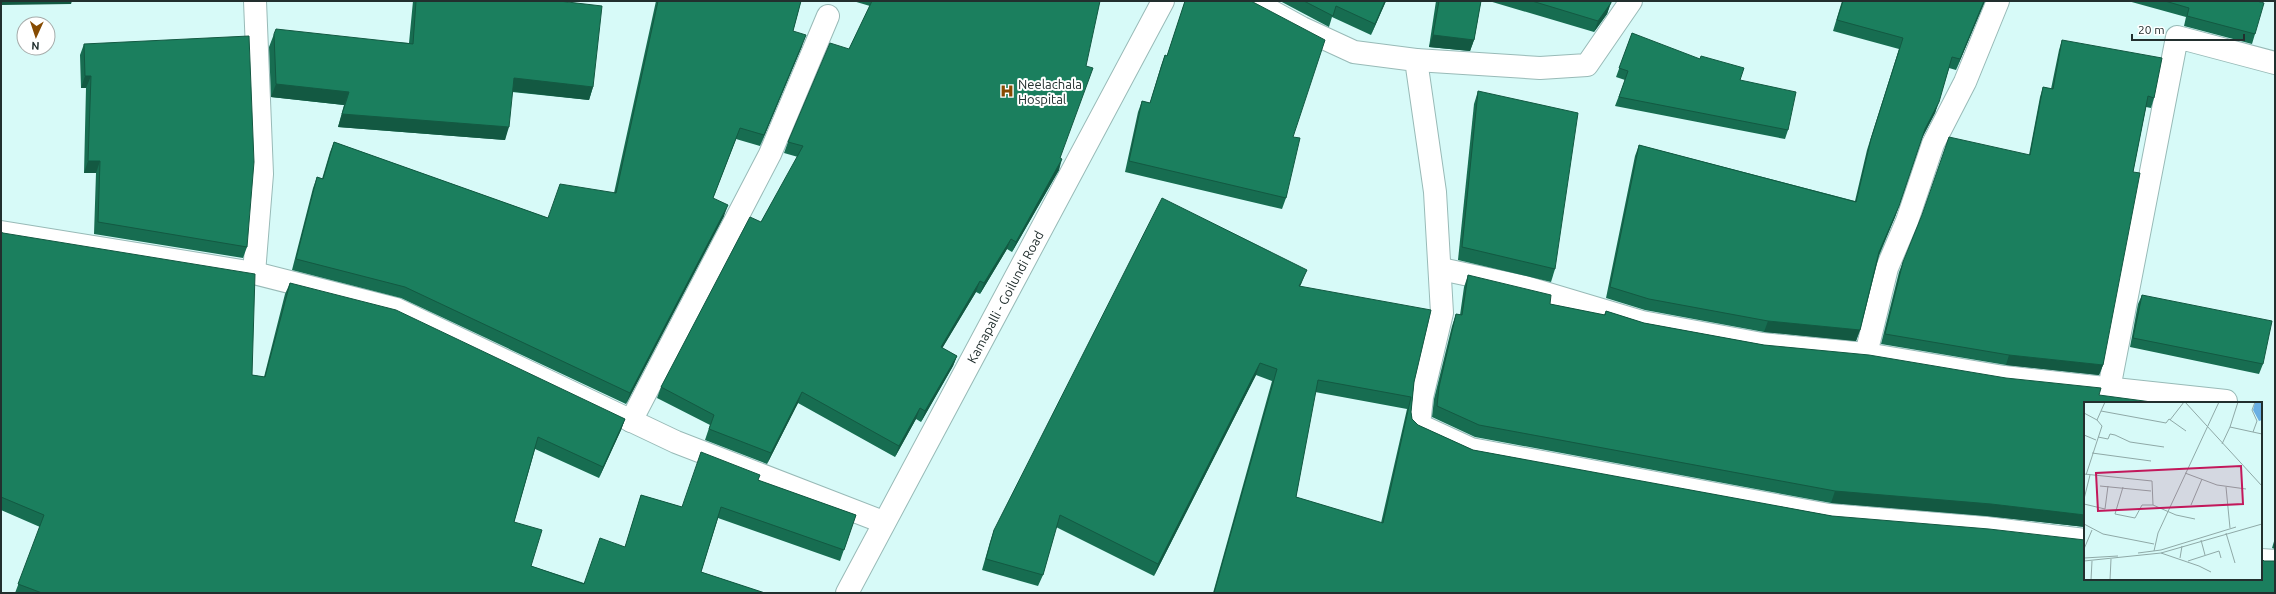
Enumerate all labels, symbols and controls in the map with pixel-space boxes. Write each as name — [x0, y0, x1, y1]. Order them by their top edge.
north arrow — [16, 16, 56, 56]
scale bar — [2132, 16, 2244, 42]
text: 20 m — [2138, 23, 2165, 36]
text: N — [31, 40, 40, 52]
place label: Neelachala Hospital — [1018, 77, 1082, 106]
hospital icon: Neelachala Hospital — [999, 83, 1015, 99]
street label: Kamapalli - Goilundi Road — [964, 228, 1046, 366]
inset map — [2084, 402, 2262, 580]

